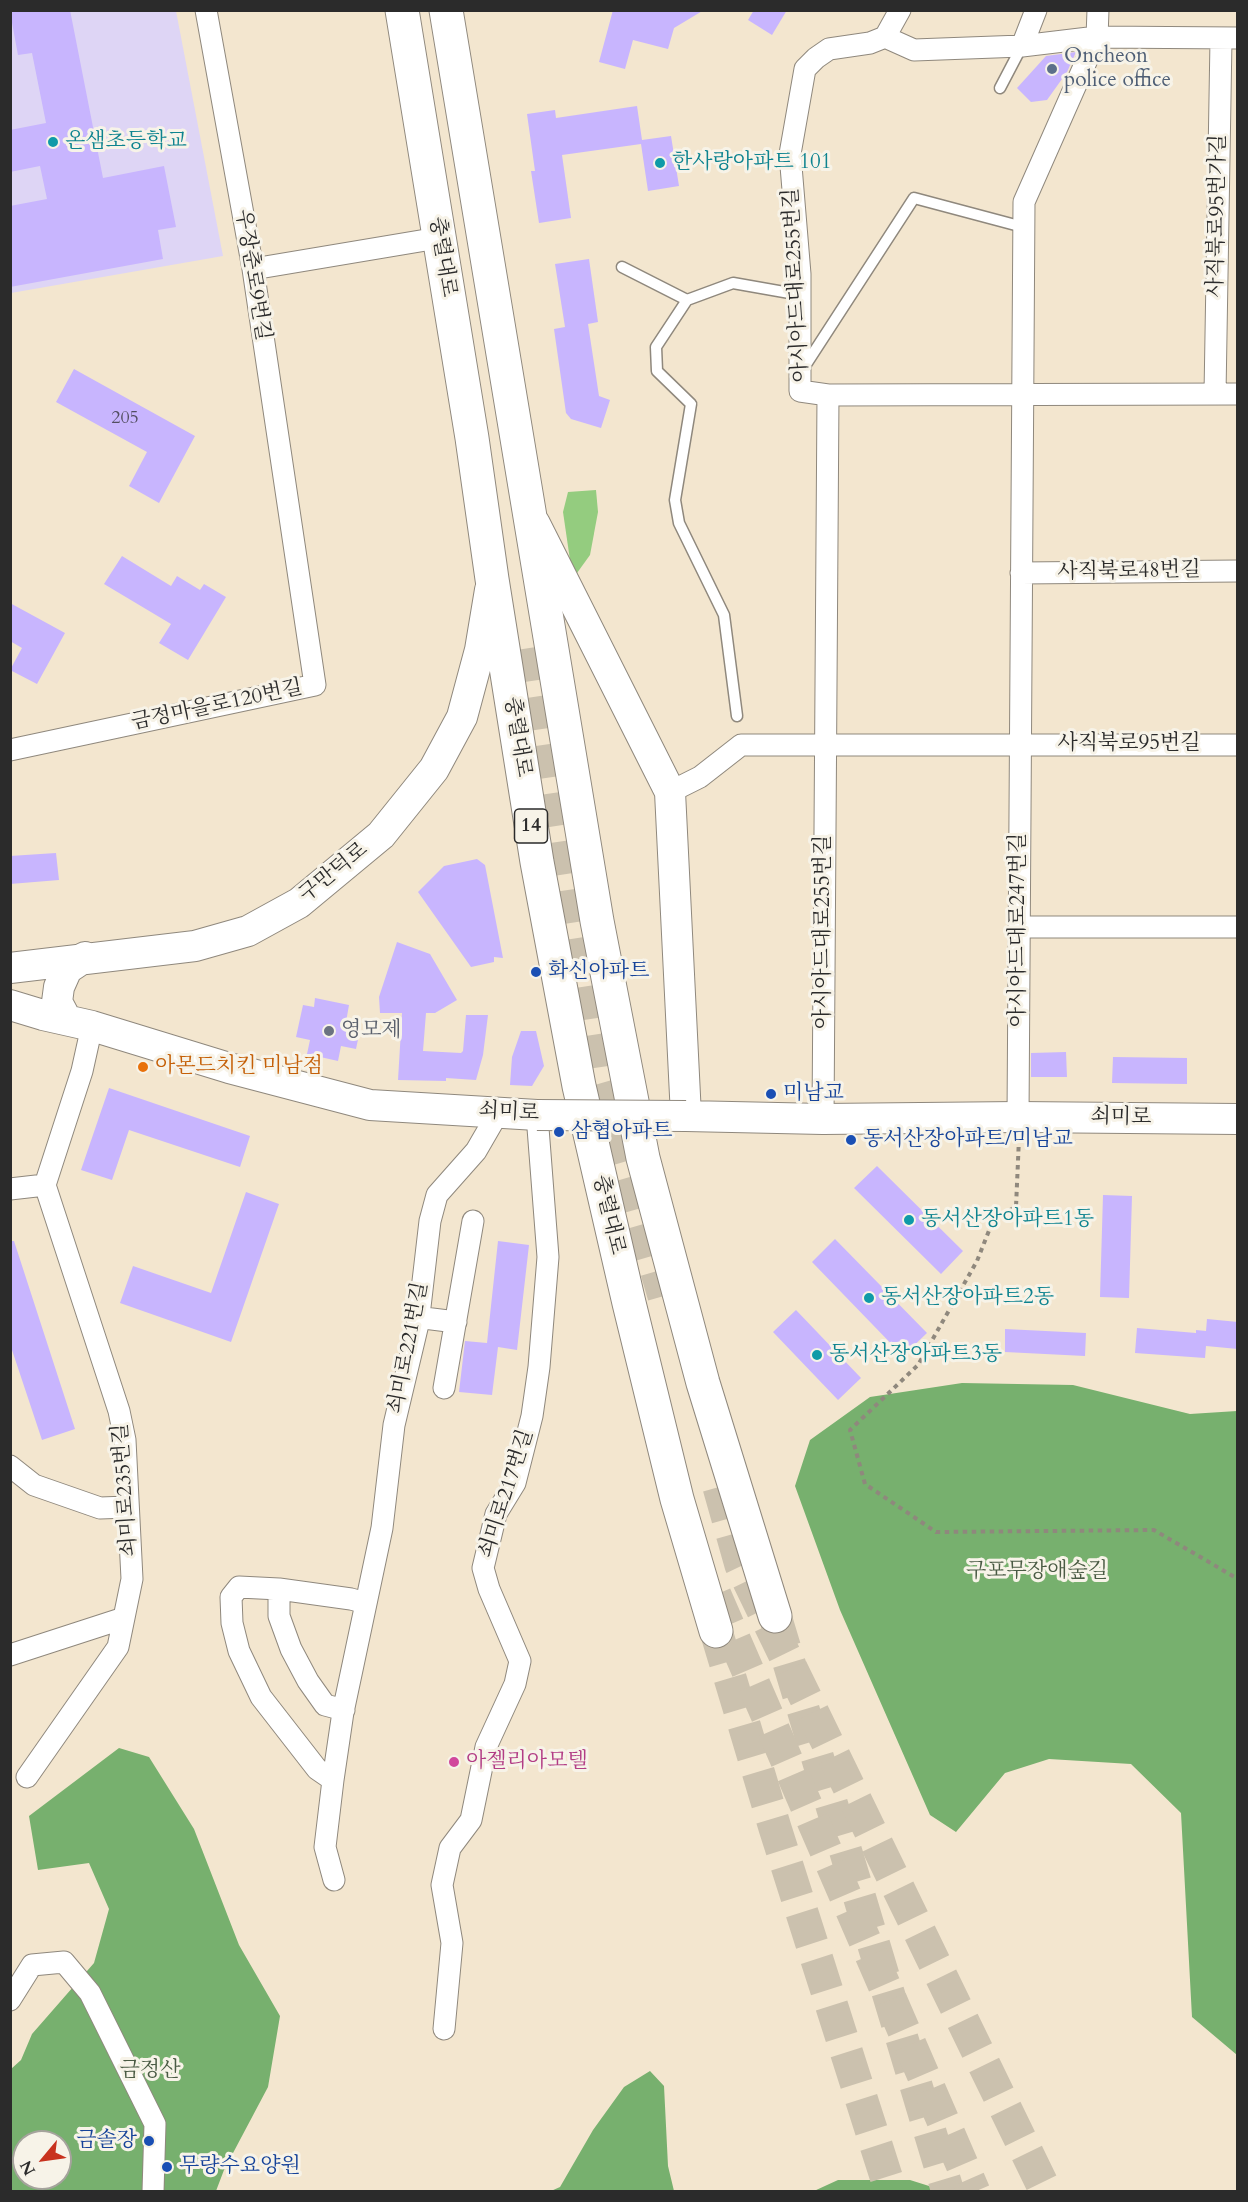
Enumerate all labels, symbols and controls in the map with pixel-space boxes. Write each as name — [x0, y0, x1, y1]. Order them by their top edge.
place label: Oncheon police office — [1064, 44, 1171, 94]
marker: Oncheon police office — [1045, 62, 1059, 76]
place label: 온샘초등학교 — [65, 129, 187, 155]
street label: 사직북로95번가길 — [1204, 134, 1232, 298]
marker: 온샘초등학교 — [46, 135, 60, 149]
place label: 한사랑아파트 101 — [672, 150, 832, 176]
marker: 한사랑아파트 101 — [653, 156, 667, 170]
street label: 아시아드대로255번길 — [779, 187, 815, 383]
street label: 우장춘로9번길 — [229, 208, 275, 342]
street label: 충렬대로 — [423, 215, 461, 299]
house number: 205 — [111, 408, 139, 430]
street label: 사직북로48번길 — [1057, 558, 1201, 586]
street label: 금정마을로120번길 — [129, 676, 305, 736]
street label: 충렬대로 — [498, 695, 536, 779]
street label: 사직북로95번길 — [1057, 731, 1201, 757]
road number: 14 — [514, 809, 548, 843]
street label: 아시아드대로247번길 — [1006, 833, 1032, 1027]
street label: 아시아드대로255번길 — [811, 835, 837, 1029]
street label: 구만덕로 — [295, 838, 373, 908]
place label: 화신아파트 — [548, 959, 649, 985]
marker: 화신아파트 — [529, 965, 543, 979]
place label: 영모제 — [341, 1018, 402, 1044]
marker: 영모제 — [322, 1024, 336, 1038]
place label: 아몬드치킨 미남점 — [155, 1054, 323, 1080]
marker: 아몬드치킨 미남점 — [136, 1060, 150, 1074]
place label: 미남교 — [783, 1081, 844, 1107]
marker: 미남교 — [764, 1087, 778, 1101]
street label: 쇠미로 — [478, 1099, 540, 1127]
street label: 쇠미로 — [1090, 1105, 1152, 1131]
place label: 삼협아파트 — [571, 1119, 672, 1145]
marker: 삼협아파트 — [552, 1125, 566, 1139]
place label: 동서산장아파트/미남교 — [863, 1127, 1073, 1153]
marker: 동서산장아파트/미남교 — [844, 1133, 858, 1147]
street label: 충렬대로 — [587, 1173, 629, 1257]
place label: 동서산장아파트1동 — [921, 1207, 1094, 1233]
marker: 동서산장아파트1동 — [902, 1213, 916, 1227]
street label: 쇠미로221번길 — [384, 1280, 434, 1416]
place label: 동서산장아파트2동 — [881, 1285, 1054, 1311]
marker: 동서산장아파트2동 — [862, 1291, 876, 1305]
place label: 동서산장아파트3동 — [829, 1342, 1002, 1368]
marker: 동서산장아파트3동 — [810, 1348, 824, 1362]
street label: 쇠미로235번길 — [109, 1422, 143, 1558]
street label: 쇠미로217번길 — [474, 1427, 540, 1561]
park label: 구포무장애숲길 — [966, 1559, 1108, 1585]
place label: 아젤리아모텔 — [466, 1749, 588, 1775]
marker: 아젤리아모텔 — [447, 1755, 461, 1769]
park label: 금정산 — [120, 2058, 180, 2084]
place label: 금솔장 — [76, 2128, 137, 2154]
north arrow — [12, 2130, 72, 2190]
marker: 금솔장 — [142, 2134, 156, 2148]
place label: 무량수요양원 — [179, 2154, 301, 2180]
text: N — [15, 2156, 41, 2179]
marker: 무량수요양원 — [160, 2160, 174, 2174]

